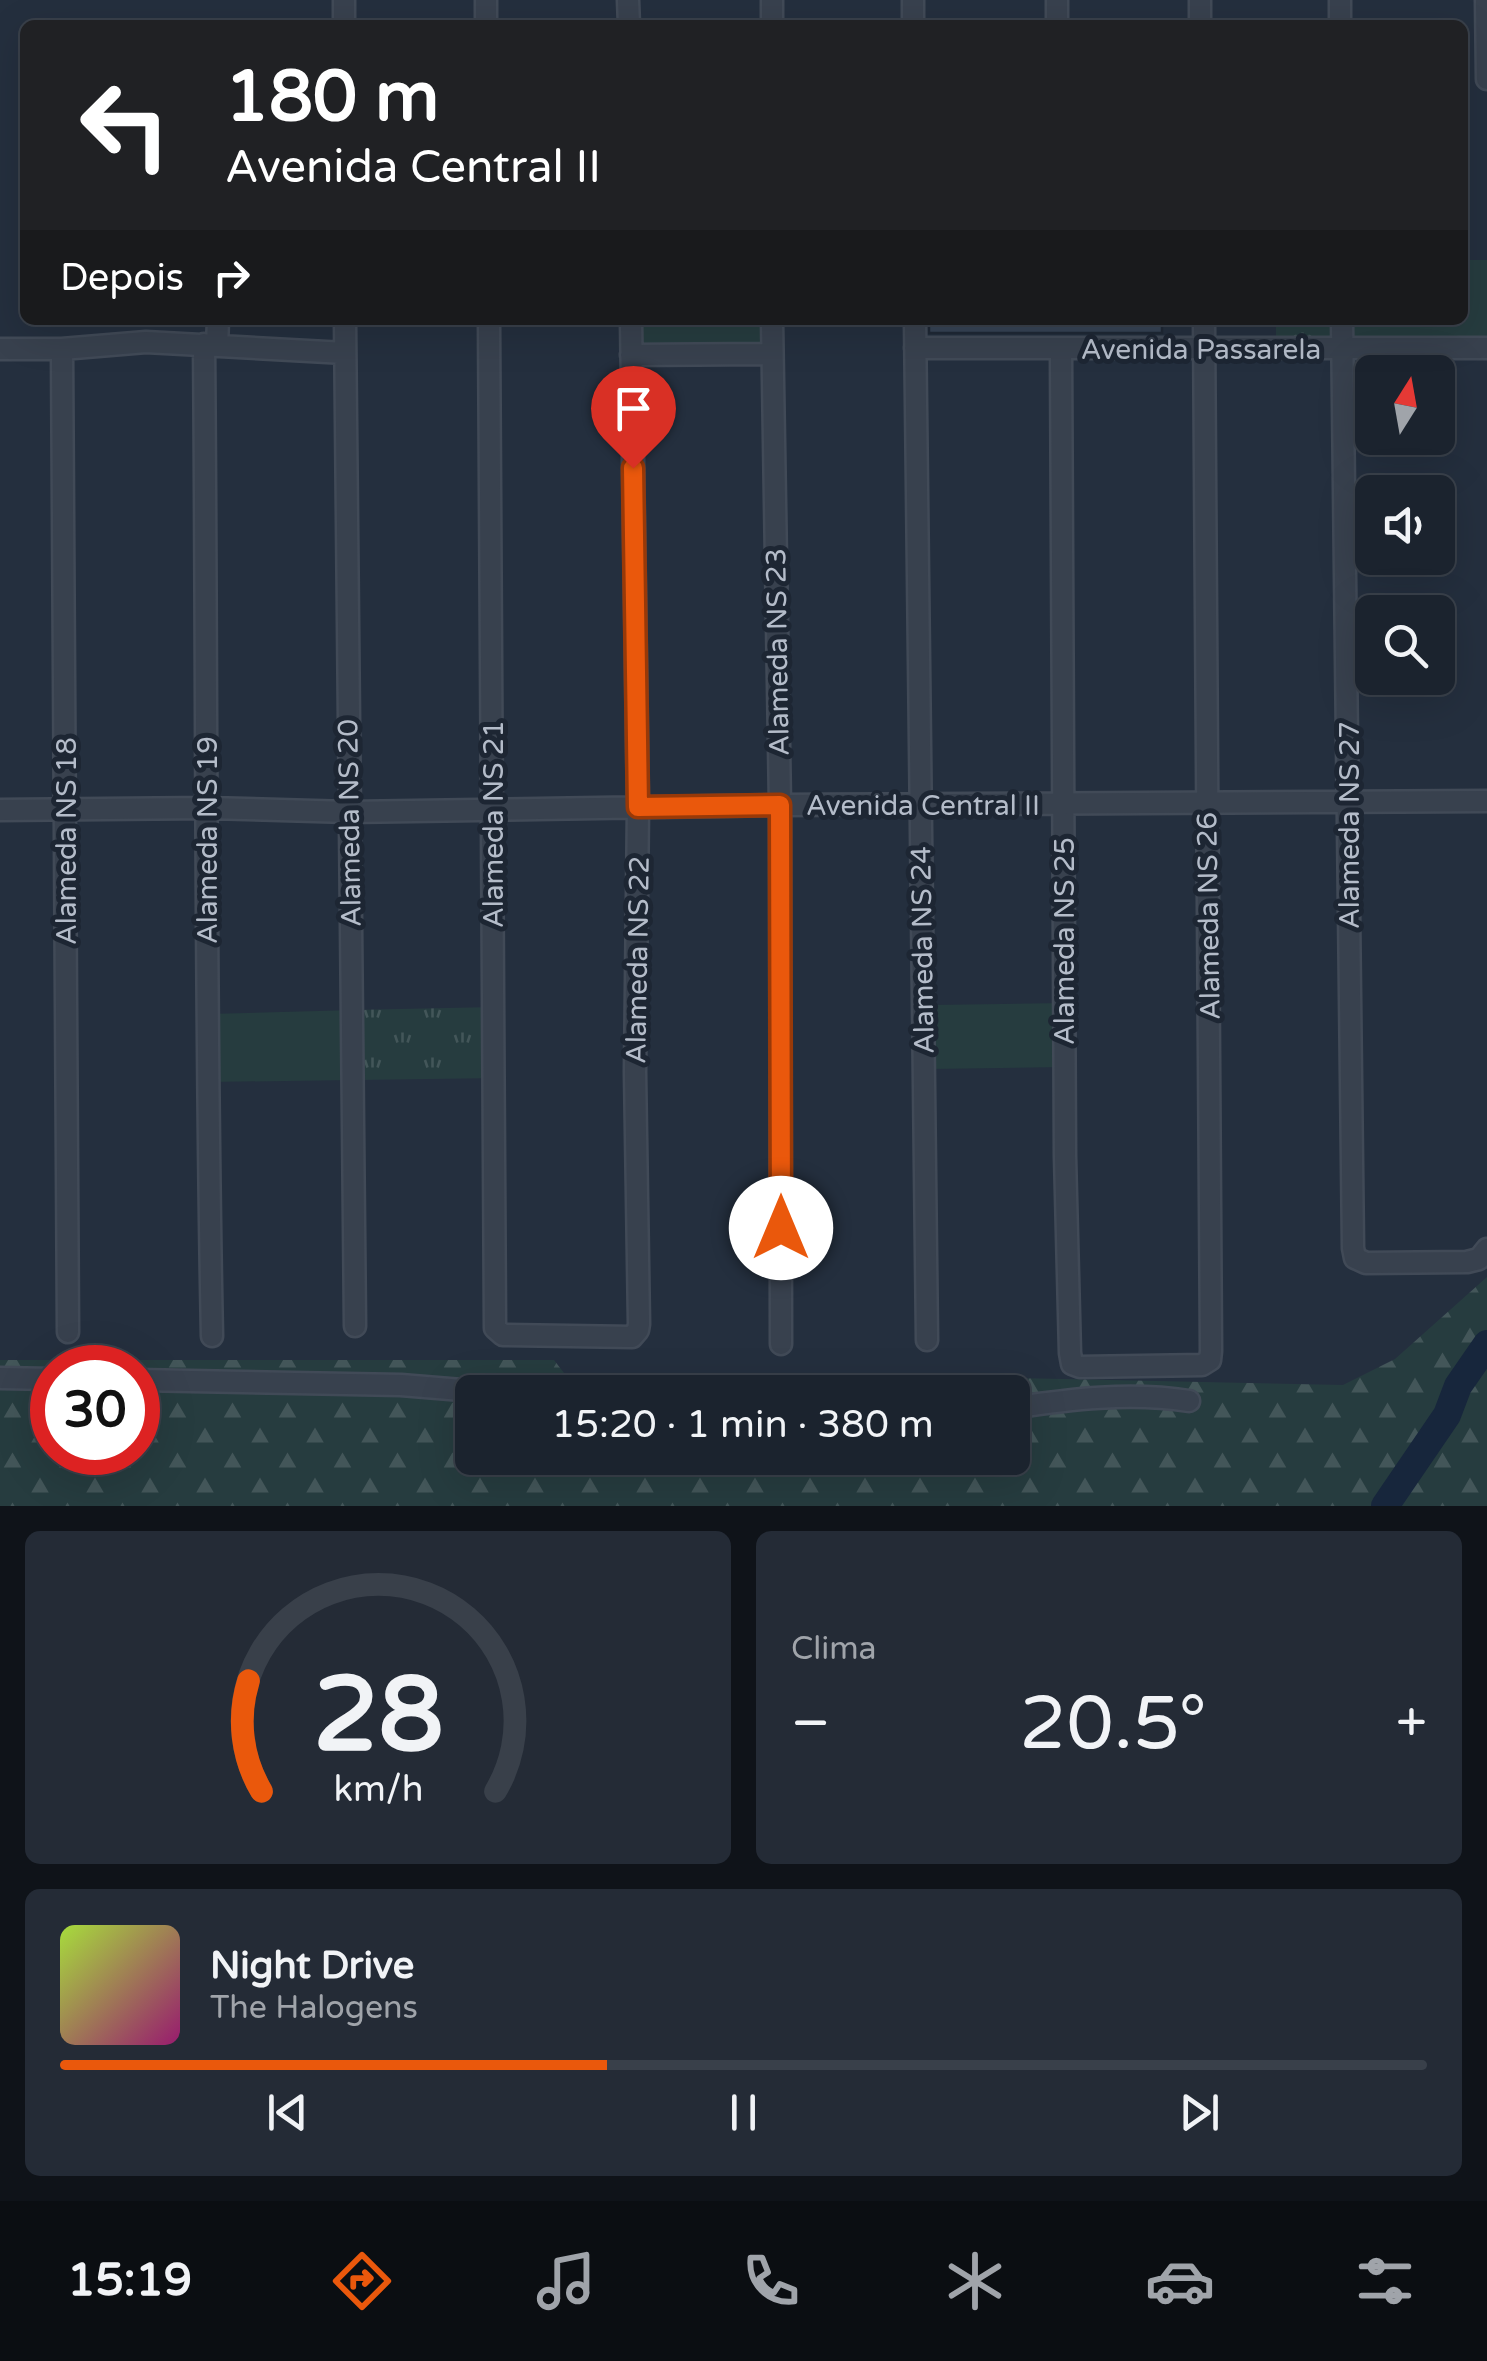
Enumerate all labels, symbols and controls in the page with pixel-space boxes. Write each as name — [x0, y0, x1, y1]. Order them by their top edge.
text: 180 m — [225, 56, 439, 140]
icon: left — [60, 60, 190, 190]
text: Avenida Central II — [225, 141, 601, 195]
icon: right — [204, 250, 259, 305]
text: Depois — [60, 255, 184, 301]
street label: Avenida Passarela — [1081, 333, 1321, 367]
north arrow — [1355, 355, 1455, 455]
map controls — [1355, 355, 1455, 695]
pin — [591, 366, 676, 469]
icon: arrive — [606, 381, 661, 436]
button: sound — [1355, 475, 1455, 575]
street label: Alameda NS 23 — [759, 548, 797, 756]
button: search — [1355, 595, 1455, 695]
street label: Alameda NS 20 — [331, 719, 369, 927]
street label: Alameda NS 21 — [477, 720, 511, 928]
street label: Alameda NS 27 — [1333, 721, 1367, 929]
street label: Alameda NS 19 — [191, 736, 225, 944]
street label: Alameda NS 18 — [50, 737, 84, 945]
street label: Avenida Central II — [806, 789, 1040, 823]
street label: Alameda NS 26 — [1190, 812, 1228, 1020]
street label: Alameda NS 25 — [1048, 837, 1082, 1045]
street label: Alameda NS 24 — [904, 846, 942, 1054]
street label: Alameda NS 22 — [619, 856, 657, 1064]
position arrow — [729, 1176, 833, 1280]
speed limit sign: 30 — [30, 1345, 160, 1475]
text: 15:20 · 1 min · 380 m — [551, 1402, 934, 1448]
text: Clima — [791, 1630, 877, 1668]
text: 28 — [313, 1654, 443, 1779]
text: 20.5° — [1019, 1679, 1207, 1769]
text: − — [791, 1691, 830, 1757]
text: + — [1396, 1691, 1427, 1757]
text: km/h — [333, 1768, 423, 1811]
text: Night Drive — [210, 1943, 414, 1989]
text: The Halogens — [210, 1989, 418, 2027]
icon: previous — [260, 2085, 315, 2140]
icon: pause — [716, 2085, 771, 2140]
icon: next — [1172, 2085, 1227, 2140]
icon: directions — [327, 2246, 397, 2316]
icon: music — [531, 2246, 601, 2316]
icon: phone — [736, 2246, 806, 2316]
icon: climate — [940, 2246, 1010, 2316]
icon: car — [1145, 2246, 1215, 2316]
icon: filters — [1350, 2246, 1420, 2316]
text: 15:19 — [67, 2254, 192, 2308]

